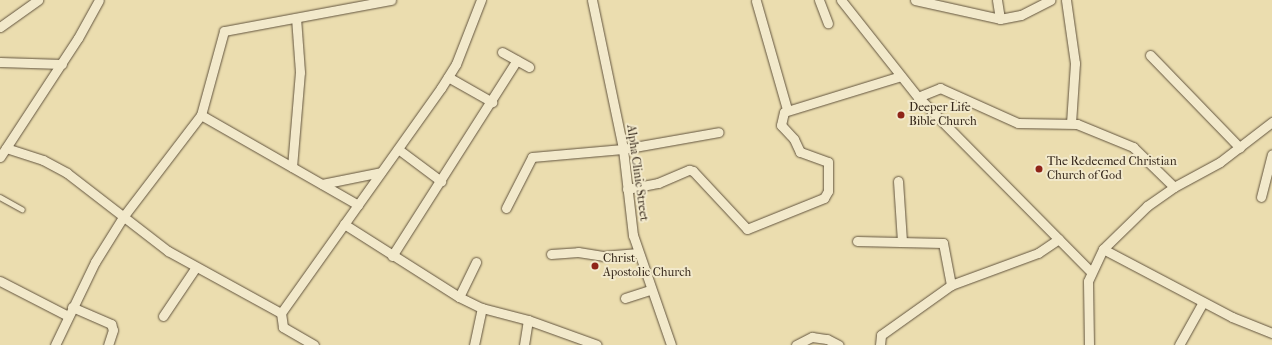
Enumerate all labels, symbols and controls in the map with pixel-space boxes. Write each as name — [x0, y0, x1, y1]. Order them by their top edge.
place label: Deeper Life Bible Church — [909, 101, 977, 129]
marker: Deeper Life Bible Church — [896, 110, 906, 120]
street label: Alpha Clinic Street — [623, 124, 651, 222]
place label: The Redeemed Christian Church of God — [1047, 155, 1177, 183]
marker: The Redeemed Christian Church of God — [1034, 164, 1044, 174]
place label: Christ Apostolic Church — [603, 252, 691, 280]
marker: Christ Apostolic Church — [590, 261, 600, 271]

